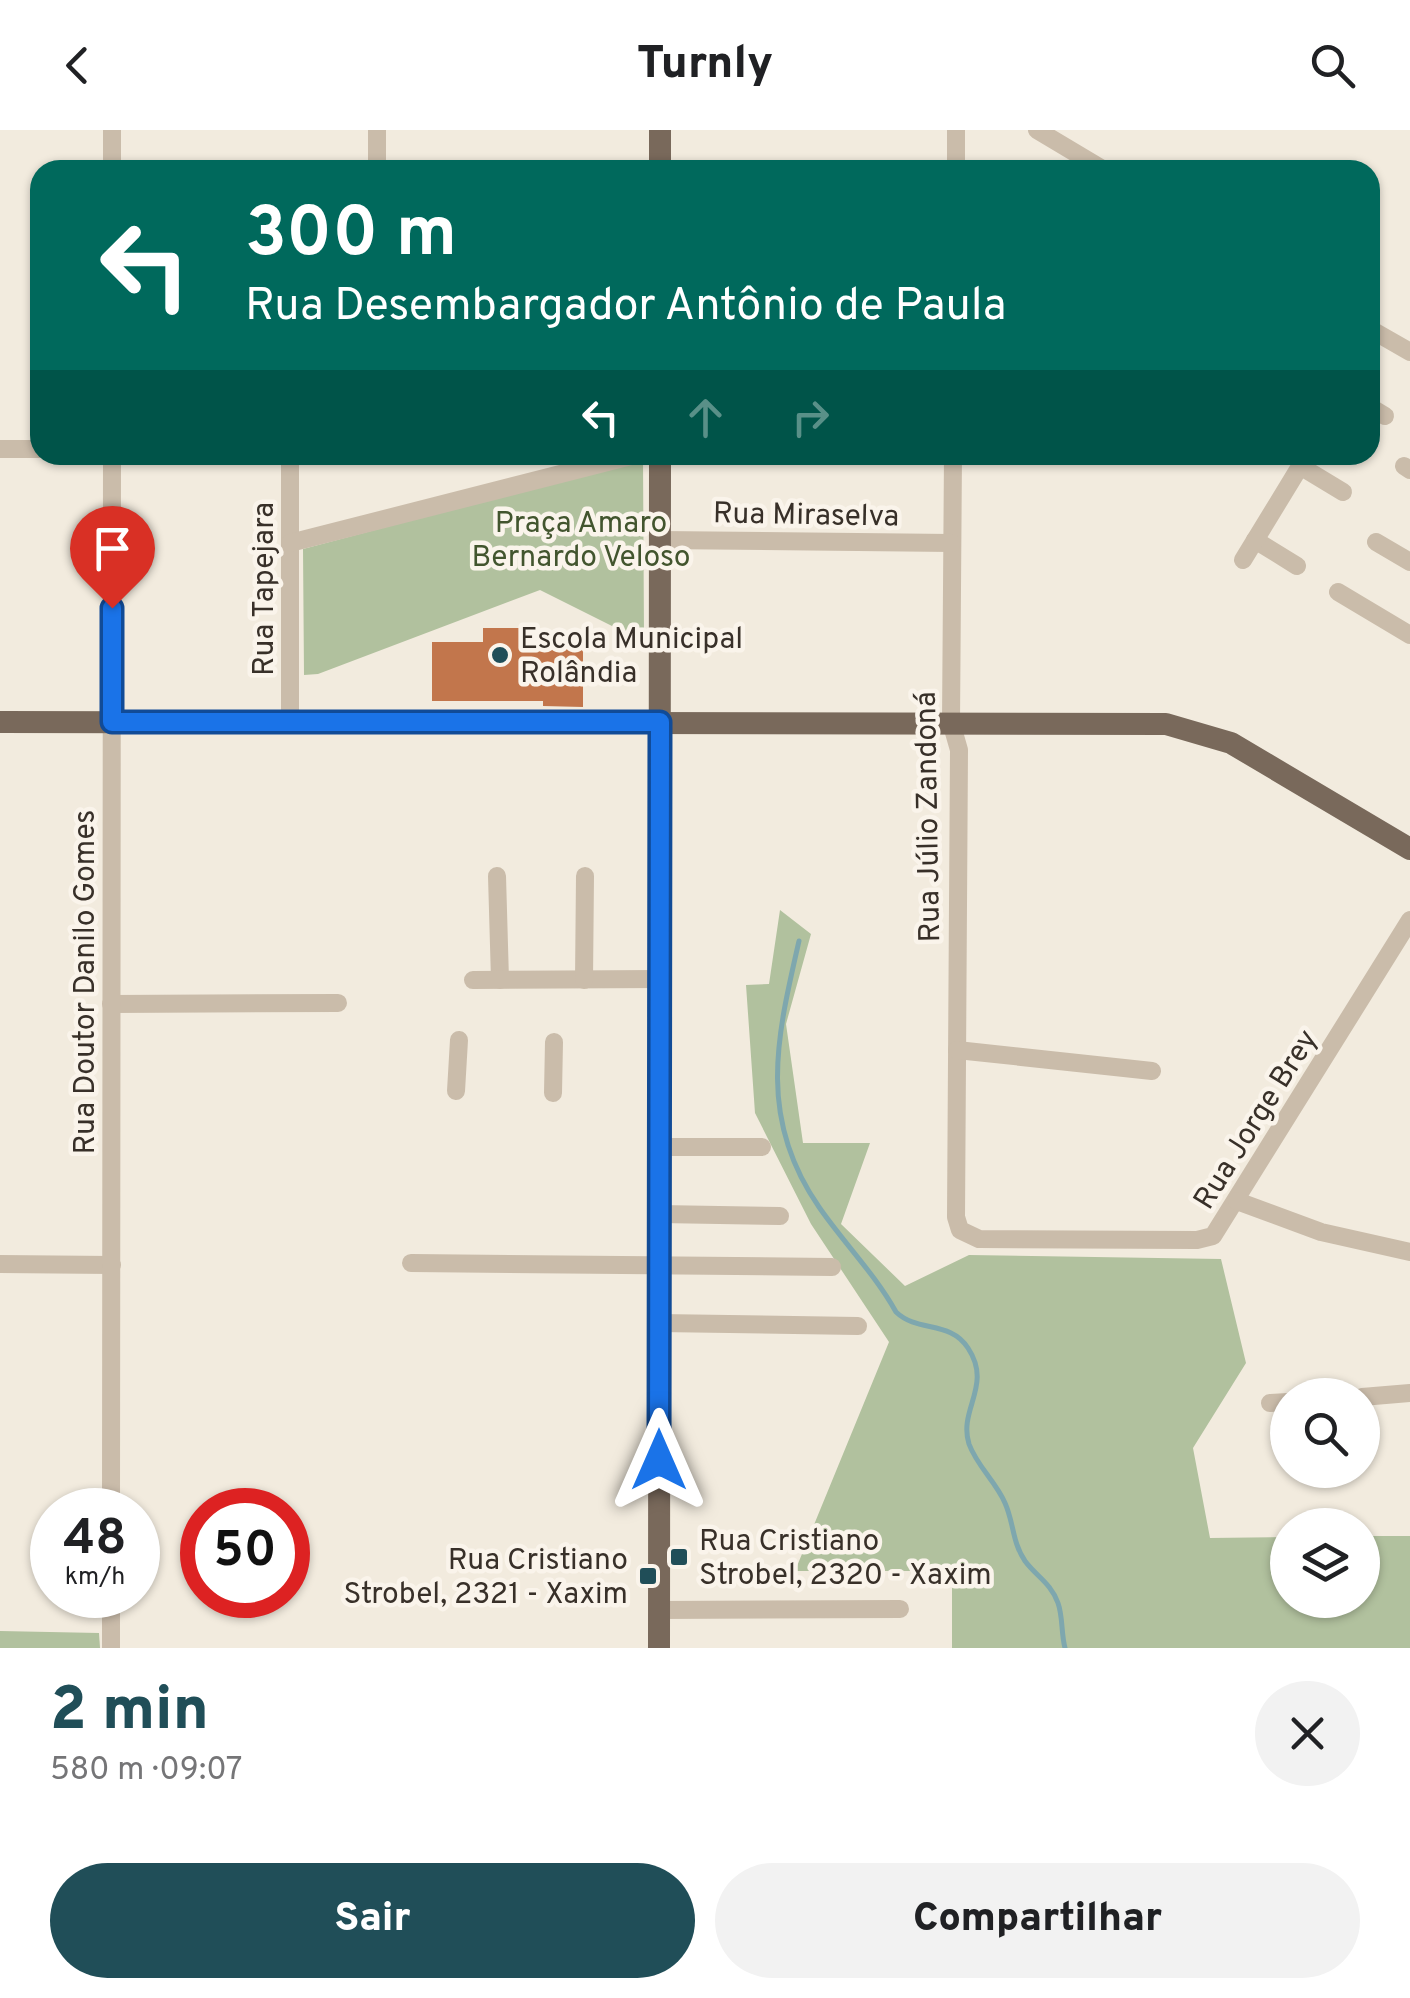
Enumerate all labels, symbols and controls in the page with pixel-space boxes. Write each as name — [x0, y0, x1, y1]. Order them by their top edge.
text: Turnly — [637, 37, 773, 94]
icon: back — [50, 38, 105, 93]
icon: search — [1305, 38, 1360, 93]
text: 300 m — [245, 192, 457, 281]
icon: left — [80, 200, 210, 330]
text: Rua Desembargador Antônio de Paula — [245, 279, 1006, 336]
icon: left — [573, 390, 628, 445]
icon: ahead — [678, 390, 733, 445]
icon: right — [783, 390, 838, 445]
street label: Rua Miraselva — [712, 496, 899, 537]
street label: Rua Tapejara — [247, 502, 284, 676]
pin — [70, 506, 155, 609]
park label: Praça Amaro Bernardo Veloso — [471, 506, 691, 577]
icon: arrive — [85, 521, 140, 576]
place label: Escola Municipal Rolândia — [520, 622, 743, 693]
marker: Escola Municipal Rolândia — [489, 644, 511, 666]
street label: Rua Júlio Zandoná — [909, 691, 950, 943]
street label: Rua Doutor Danilo Gomes — [68, 810, 105, 1154]
street label: Rua Jorge Brey — [1187, 1023, 1327, 1217]
map controls — [1270, 1378, 1380, 1618]
button: search — [1270, 1378, 1380, 1488]
position arrow — [607, 1408, 711, 1512]
speed limit sign: 50 — [180, 1488, 310, 1618]
button: layers — [1270, 1508, 1380, 1618]
text: 48 — [63, 1509, 127, 1572]
place label: Rua Cristiano Strobel, 2320 - Xaxim — [699, 1524, 992, 1595]
place label: Rua Cristiano Strobel, 2321 - Xaxim — [343, 1543, 628, 1614]
marker: Rua Cristiano Strobel, 2320 - Xaxim — [668, 1546, 690, 1568]
text: km/h — [65, 1562, 125, 1594]
marker: Rua Cristiano Strobel, 2321 - Xaxim — [637, 1565, 659, 1587]
text: 2 min — [50, 1675, 209, 1751]
button: close — [1255, 1681, 1360, 1786]
text: 580 m · 09:07 — [50, 1751, 242, 1791]
button: Sair — [50, 1863, 695, 1978]
button: Compartilhar — [715, 1863, 1360, 1978]

